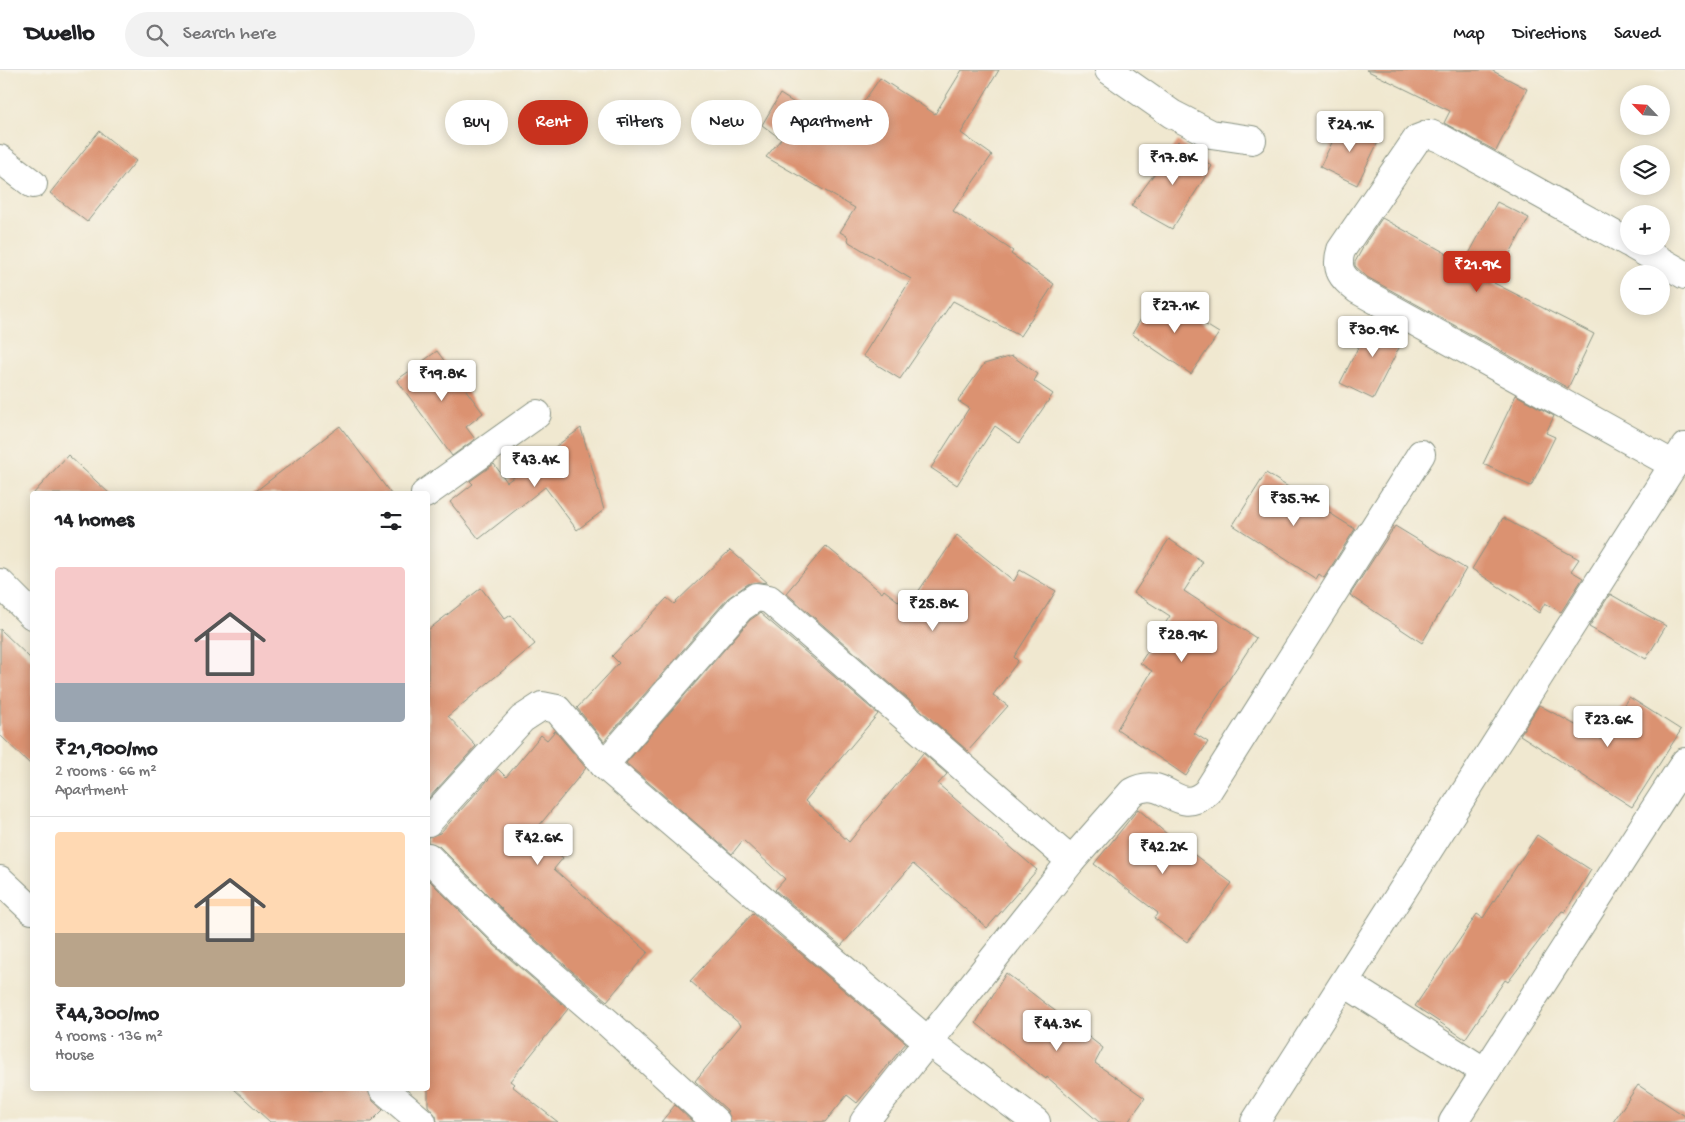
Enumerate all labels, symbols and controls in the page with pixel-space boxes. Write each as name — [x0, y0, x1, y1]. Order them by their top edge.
search box — [125, 12, 475, 57]
text: Dwello — [25, 20, 95, 49]
icon: search — [143, 21, 171, 49]
text: Search here — [183, 23, 276, 46]
text: Map — [1453, 24, 1485, 45]
text: Directions — [1513, 24, 1586, 45]
text: Saved — [1614, 24, 1660, 45]
north arrow — [1620, 85, 1670, 135]
map controls — [1620, 85, 1670, 315]
chip: Buy — [445, 100, 508, 145]
chip: Rent — [518, 100, 588, 145]
chip: Filters — [598, 100, 681, 145]
chip: New — [691, 100, 762, 145]
chip: Apartment — [772, 100, 889, 145]
pin: ₹24.1K — [1309, 111, 1391, 153]
text: ₹24.1K — [1328, 117, 1372, 136]
pin: ₹17.8K — [1132, 144, 1214, 186]
button: layers — [1620, 145, 1670, 195]
text: ₹17.8K — [1150, 150, 1196, 169]
button: + — [1620, 205, 1670, 255]
pin: ₹21.9K — [1436, 250, 1518, 293]
text: ₹21.9K — [1454, 257, 1500, 276]
button: − — [1620, 265, 1670, 315]
pin: ₹27.1K — [1134, 292, 1216, 334]
text: ₹27.1K — [1152, 298, 1198, 317]
pin: ₹30.9K — [1332, 316, 1414, 358]
text: ₹30.9K — [1349, 322, 1397, 341]
pin: ₹19.8K — [401, 360, 483, 402]
text: ₹19.8K — [419, 366, 465, 385]
pin: ₹43.4K — [494, 446, 576, 488]
text: ₹43.4K — [512, 452, 558, 471]
pin: ₹35.7K — [1253, 484, 1335, 527]
text: ₹35.7K — [1270, 491, 1318, 510]
icon: filters — [377, 507, 405, 535]
text: 14 homes — [55, 509, 134, 534]
pin: ₹25.8K — [892, 590, 974, 632]
text: ₹25.8K — [909, 596, 957, 615]
icon: home — [185, 599, 275, 689]
pin: ₹28.9K — [1141, 620, 1223, 663]
text: ₹28.9K — [1158, 627, 1206, 646]
pin: ₹23.6K — [1567, 706, 1649, 748]
text: ₹23.6K — [1584, 712, 1632, 731]
text: ₹21,900/mo — [55, 738, 158, 763]
text: 2 rooms · 66 m² — [55, 763, 156, 782]
text: Apartment — [55, 782, 127, 801]
pin: ₹42.6K — [497, 824, 579, 866]
text: ₹42.6K — [515, 830, 561, 849]
pin: ₹42.2K — [1122, 832, 1204, 875]
text: ₹42.2K — [1140, 839, 1186, 858]
icon: home — [185, 865, 275, 955]
text: ₹44,300/mo — [55, 1003, 159, 1028]
pin: ₹44.3K — [1016, 1010, 1098, 1052]
text: ₹44.3K — [1034, 1016, 1080, 1035]
text: 4 rooms · 136 m² — [55, 1028, 163, 1047]
text: House — [55, 1047, 94, 1066]

